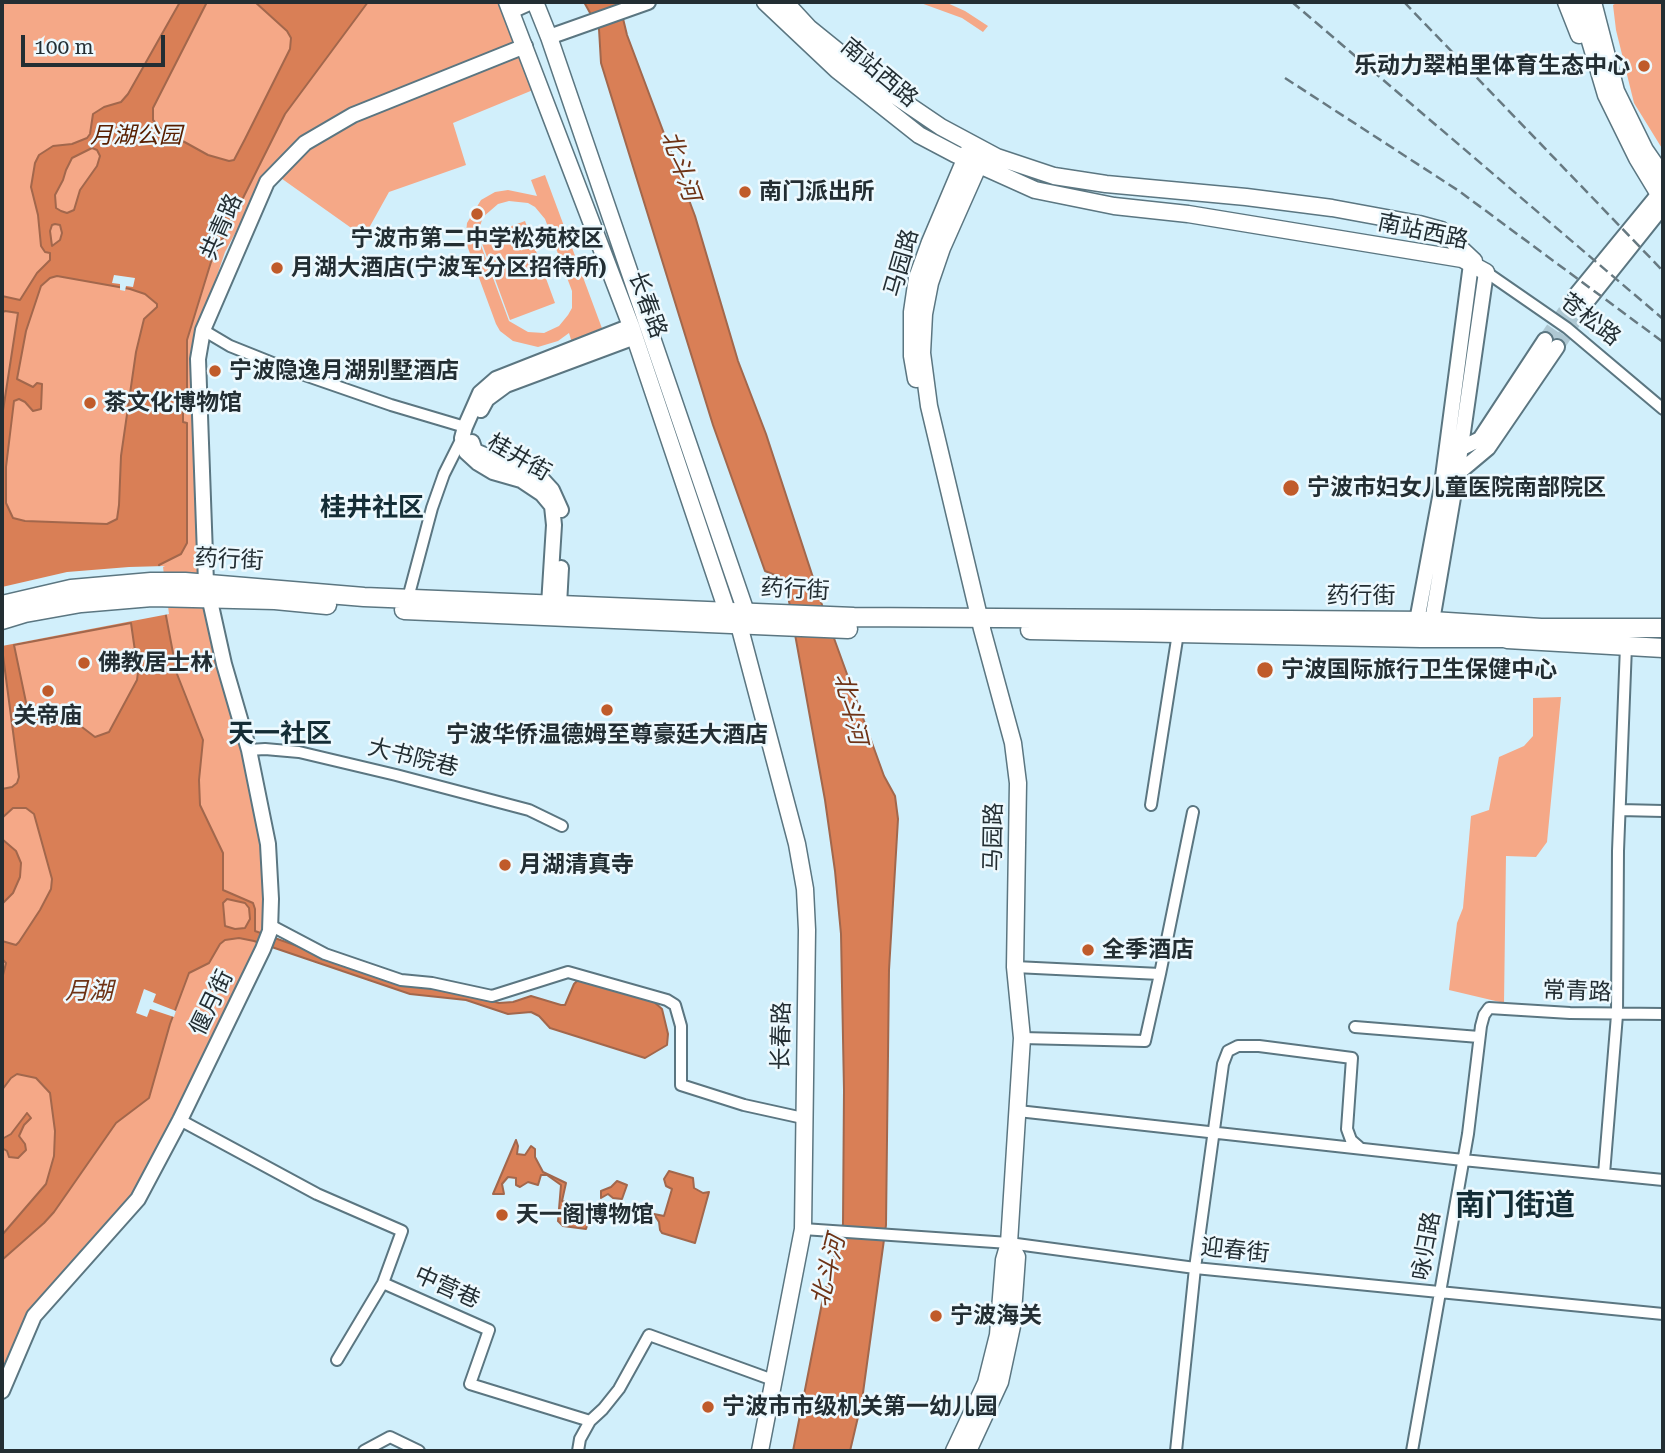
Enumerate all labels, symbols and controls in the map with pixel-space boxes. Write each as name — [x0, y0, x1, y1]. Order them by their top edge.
scale bar — [24, 21, 168, 65]
street label: 南站西路 — [835, 33, 923, 113]
text: 100 m — [34, 35, 94, 59]
place label: 乐动力翠柏里体育生态中心 — [1354, 52, 1630, 80]
marker: 乐动力翠柏里体育生态中心 — [1636, 58, 1652, 74]
park label: 月湖公园 — [90, 122, 182, 150]
water label: 北斗河 — [655, 127, 705, 205]
place label: 南门派出所 — [759, 178, 874, 206]
marker: 南门派出所 — [737, 184, 753, 200]
street label: 共青路 — [195, 190, 249, 264]
marker: 宁波市第二中学松苑校区 — [469, 206, 485, 222]
street label: 南站西路 — [1375, 209, 1471, 255]
place label: 宁波市第二中学松苑校区 — [351, 225, 603, 253]
street label: 马园路 — [879, 226, 925, 300]
place label: 月湖大酒店(宁波军分区招待所) — [291, 254, 607, 282]
marker: 月湖大酒店(宁波军分区招待所) — [269, 260, 285, 276]
street label: 长春路 — [622, 268, 672, 342]
street label: 苍松路 — [1554, 288, 1626, 352]
place label: 宁波隐逸月湖别墅酒店 — [229, 357, 459, 385]
marker: 宁波隐逸月湖别墅酒店 — [207, 363, 223, 379]
place label: 茶文化博物馆 — [104, 389, 242, 417]
marker: 茶文化博物馆 — [82, 395, 98, 411]
street label: 桂井街 — [482, 429, 556, 487]
place label: 宁波市妇女儿童医院南部院区 — [1307, 474, 1606, 502]
marker: 宁波市妇女儿童医院南部院区 — [1281, 478, 1301, 498]
district label: 桂井社区 — [320, 492, 424, 524]
street label: 药行街 — [194, 544, 264, 576]
street label: 药行街 — [760, 574, 830, 606]
street label: 药行街 — [1327, 582, 1395, 610]
place label: 佛教居士林 — [98, 649, 213, 677]
marker: 佛教居士林 — [76, 655, 92, 671]
place label: 宁波国际旅行卫生保健中心 — [1281, 656, 1557, 684]
marker: 宁波国际旅行卫生保健中心 — [1255, 660, 1275, 680]
water label: 北斗河 — [828, 671, 872, 747]
marker: 关帝庙 — [40, 683, 56, 699]
place label: 关帝庙 — [14, 702, 82, 730]
marker: 宁波华侨温德姆至尊豪廷大酒店 — [599, 702, 615, 718]
district label: 天一社区 — [228, 718, 332, 750]
place label: 宁波华侨温德姆至尊豪廷大酒店 — [446, 721, 768, 749]
street label: 大书院巷 — [365, 733, 461, 783]
street label: 马园路 — [980, 802, 1008, 872]
place label: 月湖清真寺 — [519, 851, 634, 879]
marker: 月湖清真寺 — [497, 857, 513, 873]
place label: 全季酒店 — [1102, 936, 1194, 964]
marker: 全季酒店 — [1080, 942, 1096, 958]
street label: 偃月街 — [184, 966, 240, 1040]
street label: 常青路 — [1542, 977, 1612, 1007]
water label: 月湖 — [65, 978, 113, 1006]
street label: 长春路 — [768, 1001, 796, 1071]
district label: 南门街道 — [1455, 1188, 1575, 1224]
place label: 天一阁博物馆 — [516, 1201, 654, 1229]
marker: 天一阁博物馆 — [494, 1207, 510, 1223]
street label: 咏归路 — [1407, 1210, 1447, 1282]
water label: 北斗河 — [806, 1233, 852, 1309]
street label: 迎春街 — [1199, 1234, 1271, 1268]
street label: 中营巷 — [410, 1261, 484, 1315]
place label: 宁波海关 — [950, 1302, 1042, 1330]
marker: 宁波海关 — [928, 1308, 944, 1324]
place label: 宁波市市级机关第一幼儿园 — [722, 1393, 998, 1421]
marker: 宁波市市级机关第一幼儿园 — [700, 1399, 716, 1415]

